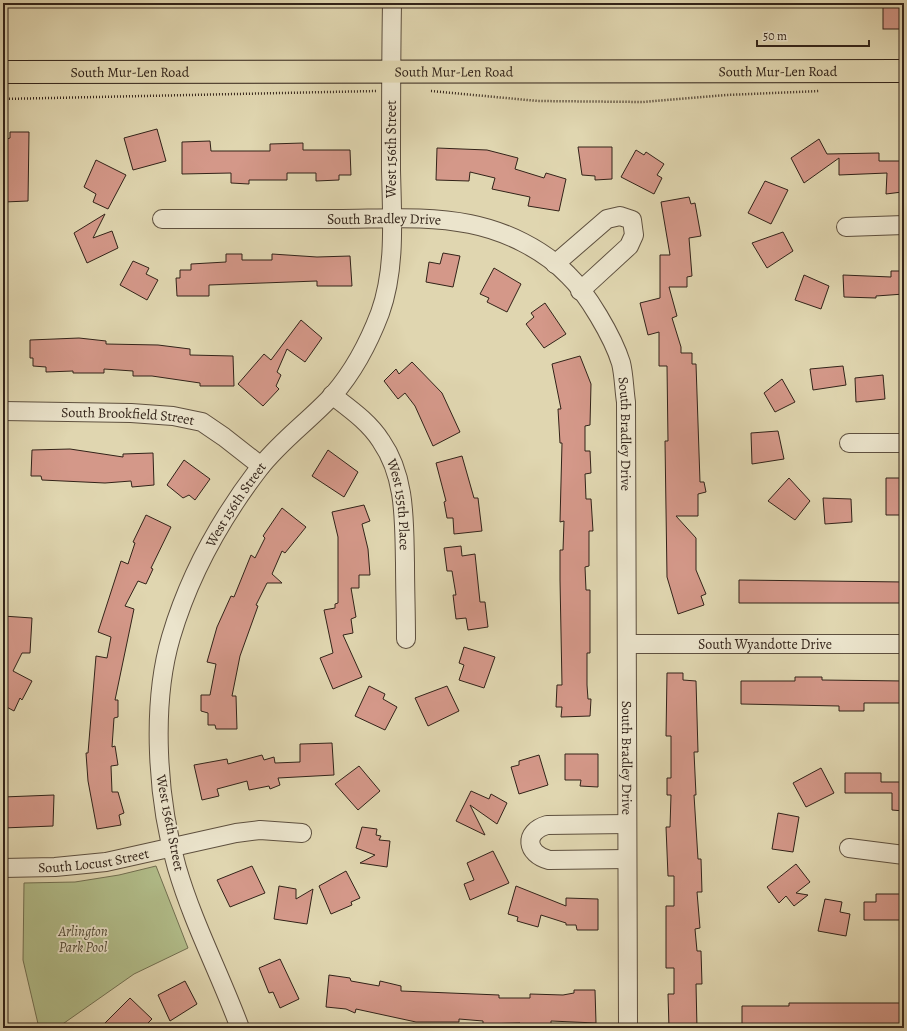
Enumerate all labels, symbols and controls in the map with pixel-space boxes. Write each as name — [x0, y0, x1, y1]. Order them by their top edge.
scale bar — [757, 22, 869, 48]
text: 50 m — [763, 28, 787, 44]
street label: South Mur-Len Road — [71, 62, 190, 81]
street label: South Mur-Len Road — [395, 62, 514, 81]
street label: South Mur-Len Road — [719, 62, 838, 81]
street label: West 156th Street — [382, 100, 401, 199]
street label: South Bradley Drive — [327, 209, 442, 229]
street label: South Bradley Drive — [614, 376, 636, 491]
street label: South Brookfield Street — [61, 402, 197, 430]
street label: West 155th Place — [382, 455, 414, 551]
street label: West 156th Street — [200, 458, 271, 551]
street label: South Wyandotte Drive — [698, 635, 832, 654]
street label: South Bradley Drive — [617, 701, 637, 815]
street label: West 156th Street — [151, 772, 189, 873]
street label: South Locust Street — [38, 843, 151, 877]
park label: Arlington Park Pool — [57, 922, 108, 957]

